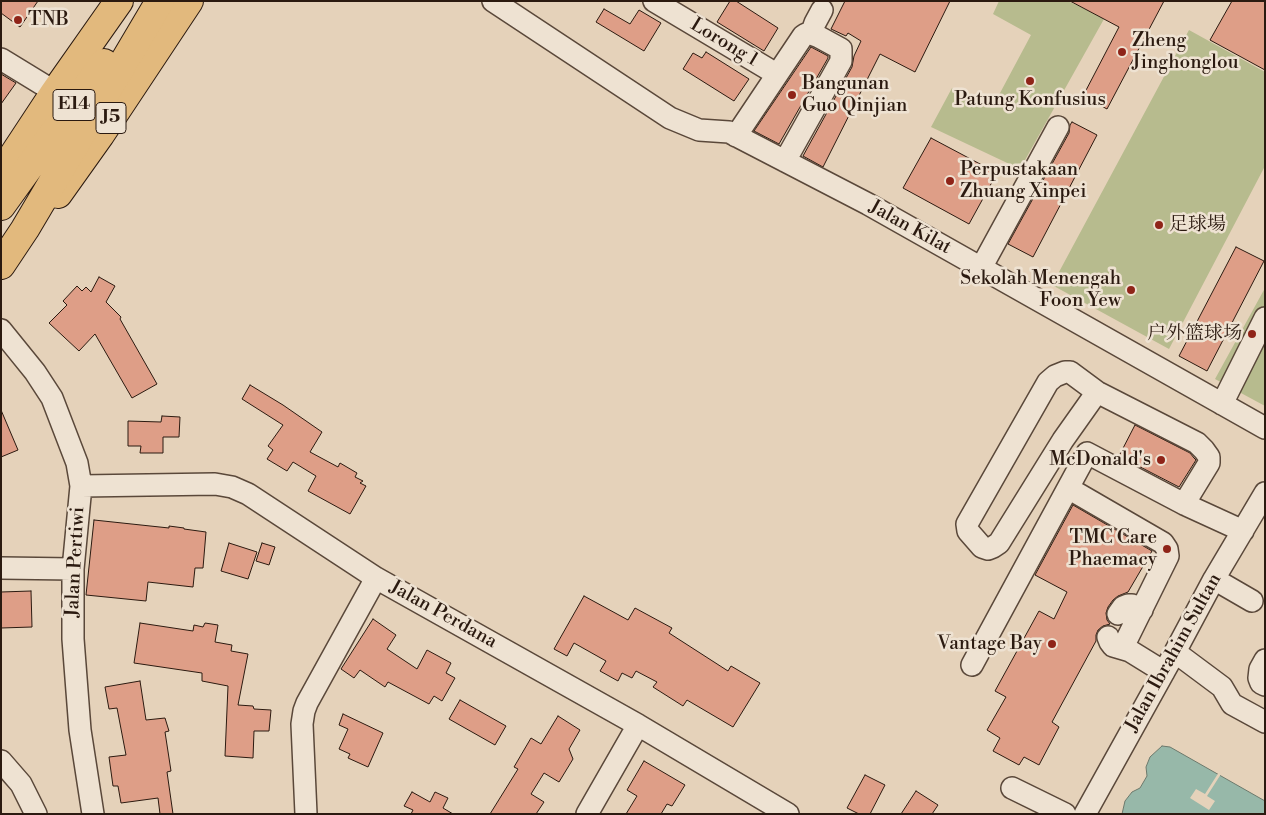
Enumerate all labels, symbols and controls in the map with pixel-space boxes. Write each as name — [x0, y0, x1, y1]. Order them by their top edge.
place label: TNB — [28, 9, 69, 31]
marker: TNB — [12, 14, 24, 26]
street label: Lorong 1 — [686, 14, 762, 72]
place label: Zheng Jinghonglou — [1132, 30, 1238, 74]
marker: Zheng Jinghonglou — [1116, 46, 1128, 58]
place label: Bangunan Guo Qinjian — [802, 73, 907, 117]
marker: Patung Konfusius — [1024, 75, 1036, 87]
marker: Bangunan Guo Qinjian — [786, 89, 798, 101]
place label: Patung Konfusius — [954, 89, 1106, 111]
road number: E14 — [53, 90, 95, 120]
road number: J5 — [96, 102, 126, 134]
place label: Perpustakaan Zhuang Xinpei — [960, 159, 1086, 203]
marker: Perpustakaan Zhuang Xinpei — [944, 175, 956, 187]
street label: Jalan Kilat — [865, 196, 955, 260]
place label: 足球場 — [1169, 214, 1226, 236]
marker: 足球場 — [1153, 219, 1165, 231]
place label: Sekolah Menengah Foon Yew — [960, 268, 1121, 312]
marker: Sekolah Menengah Foon Yew — [1125, 284, 1137, 296]
place label: 户外篮球场 — [1147, 323, 1242, 345]
marker: 户外篮球场 — [1246, 328, 1258, 340]
place label: McDonald's — [1049, 449, 1151, 471]
marker: McDonald's — [1155, 454, 1167, 466]
street label: Jalan Pertiwi — [62, 506, 90, 618]
place label: TMC Care Phaemacy — [1068, 527, 1157, 571]
marker: TMC Care Phaemacy — [1161, 543, 1173, 555]
street label: Jalan Ibrahim Sultan — [1121, 570, 1227, 736]
street label: Jalan Perdana — [385, 576, 501, 654]
place label: Vantage Bay — [937, 633, 1042, 655]
marker: Vantage Bay — [1046, 638, 1058, 650]

